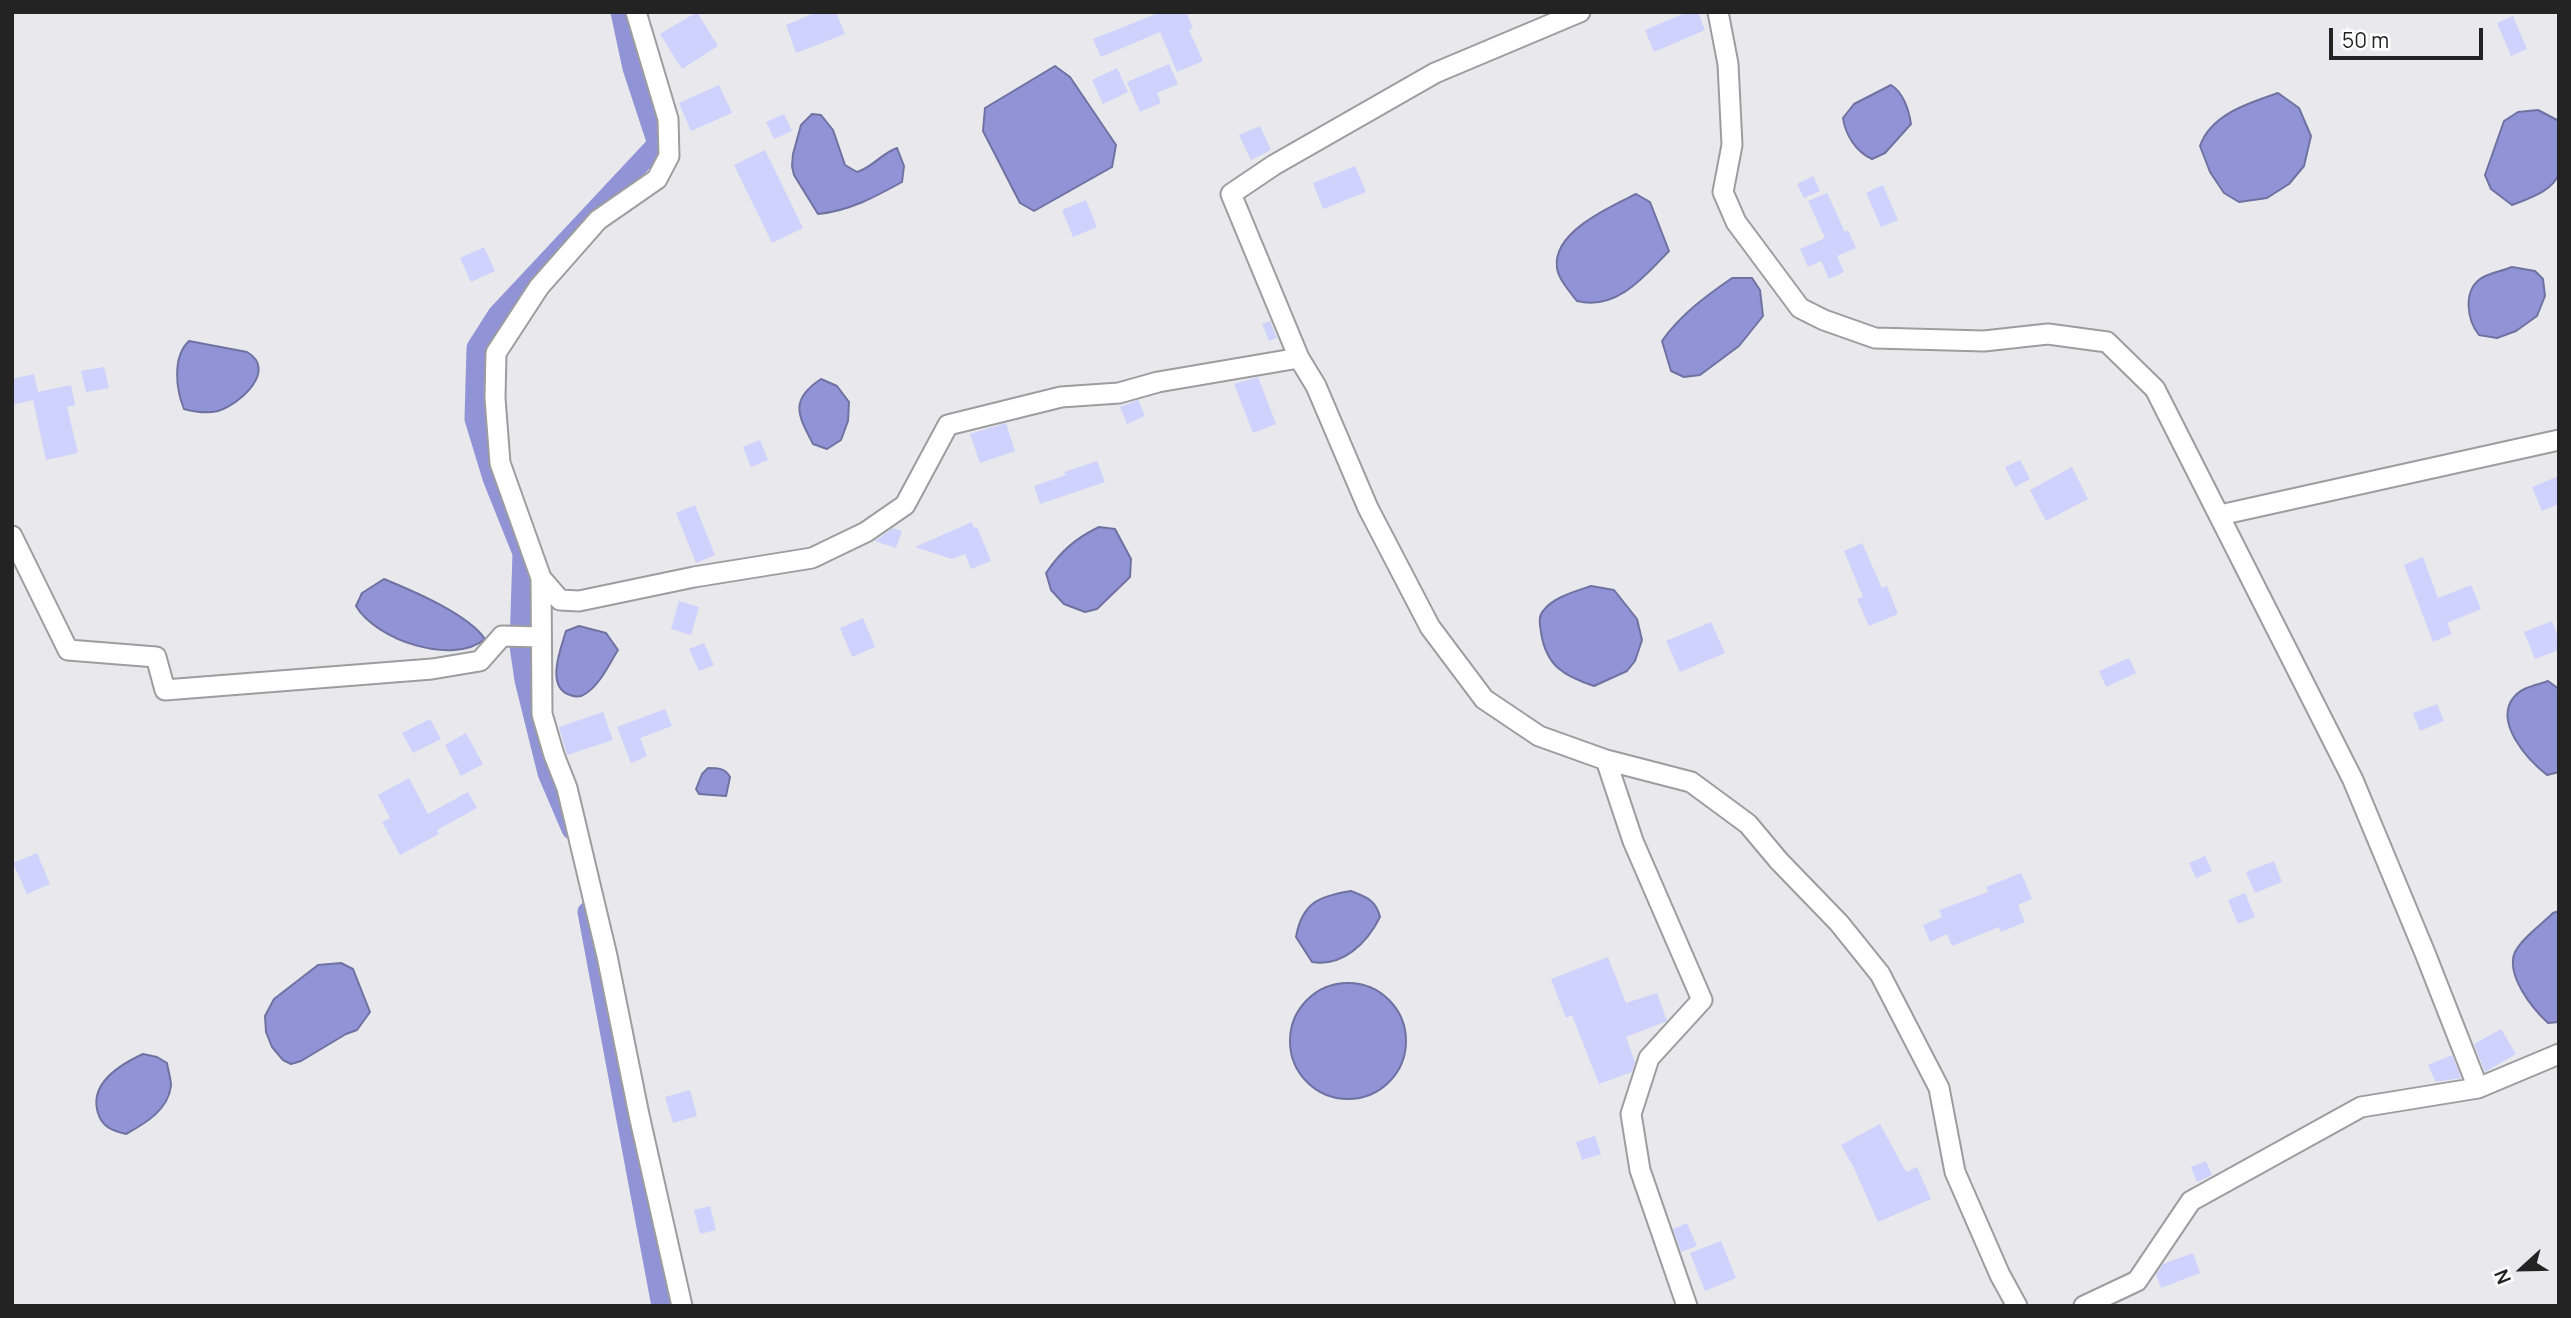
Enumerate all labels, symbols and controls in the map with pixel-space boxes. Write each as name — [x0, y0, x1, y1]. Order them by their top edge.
scale bar — [2333, 14, 2487, 58]
text: 50 m — [2342, 26, 2389, 54]
north arrow — [2487, 1234, 2557, 1304]
text: N — [2488, 1266, 2517, 1288]

